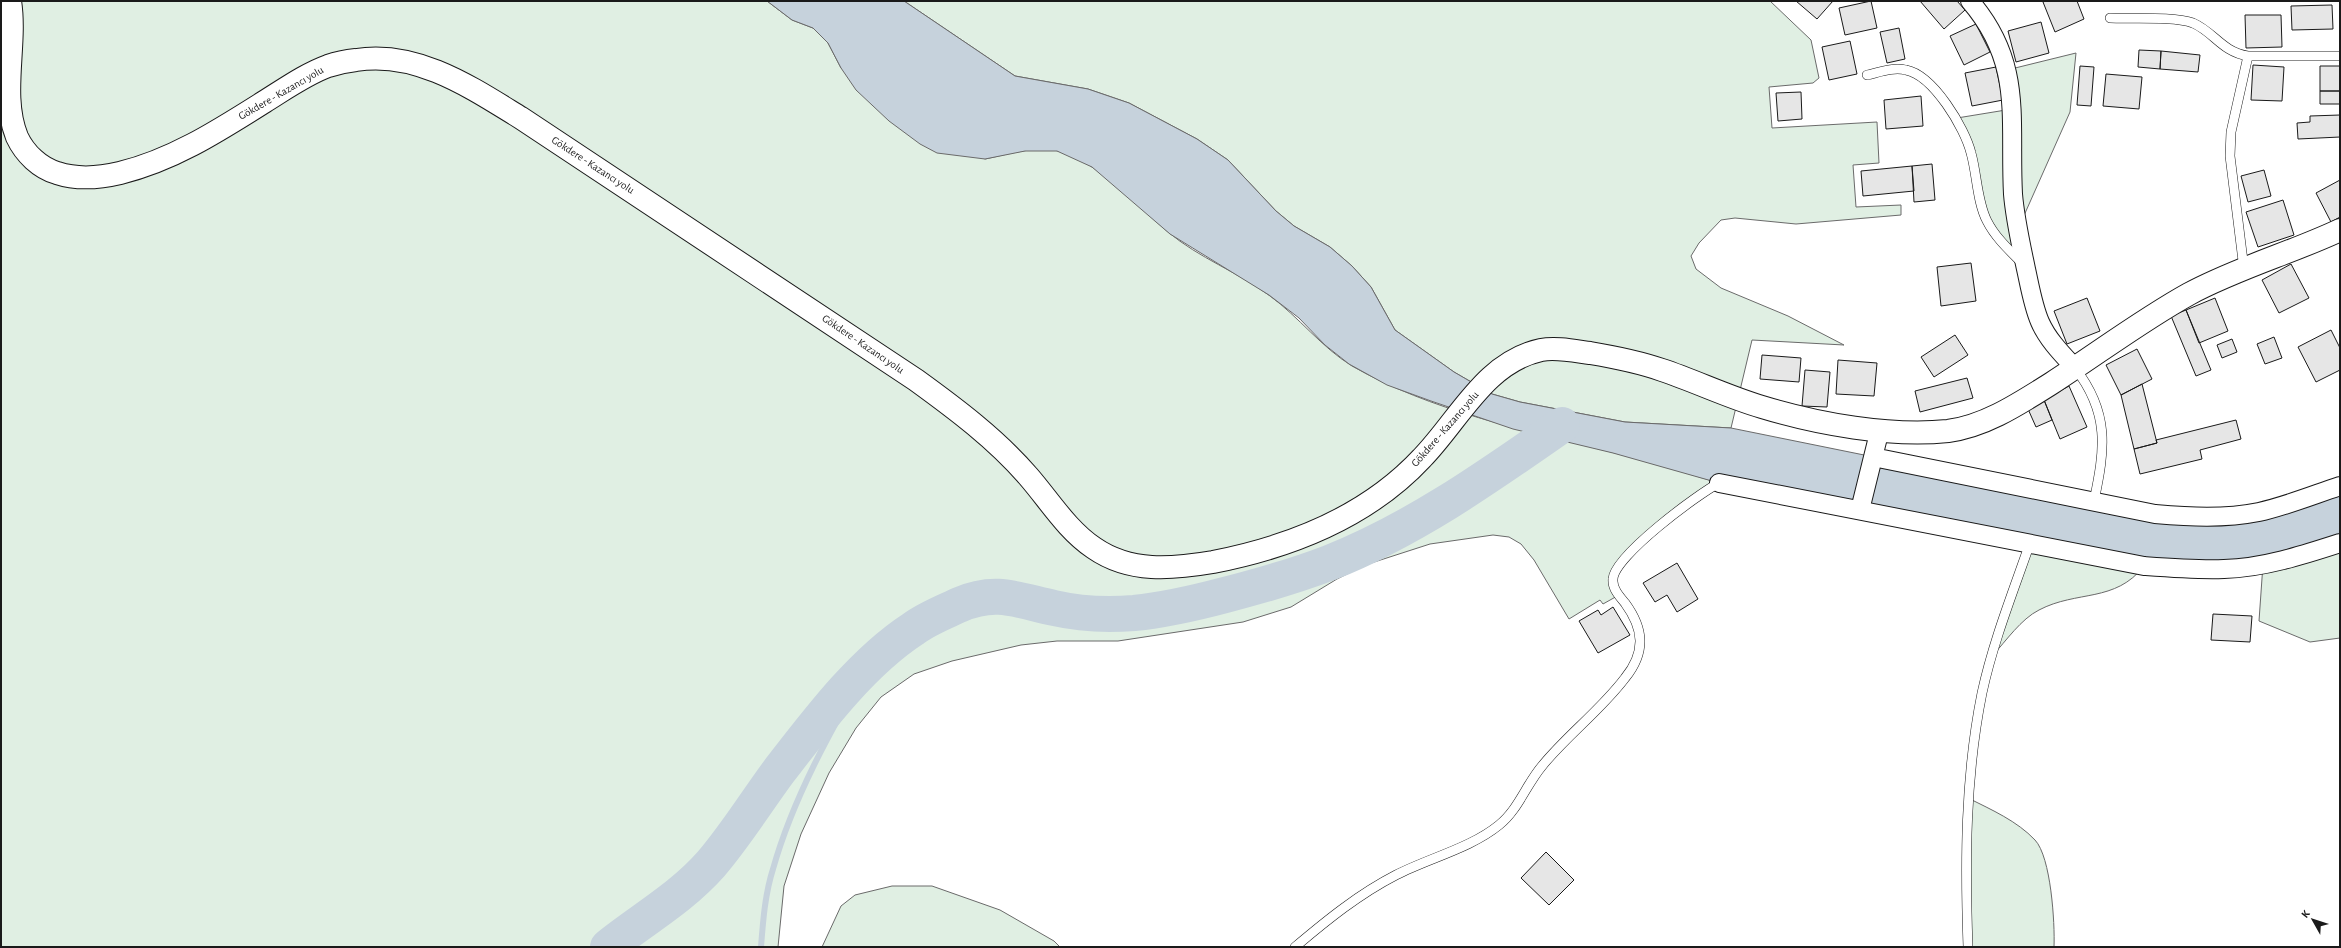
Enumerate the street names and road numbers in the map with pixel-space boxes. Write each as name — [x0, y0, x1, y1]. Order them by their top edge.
street label: Gökdere - Kazancı yolu — [237, 64, 326, 122]
street label: Gökdere - Kazancı yolu — [550, 134, 637, 196]
street label: Gökdere - Kazancı yolu — [820, 313, 906, 376]
street label: Gökdere - Kazancı yolu — [1409, 389, 1481, 469]

